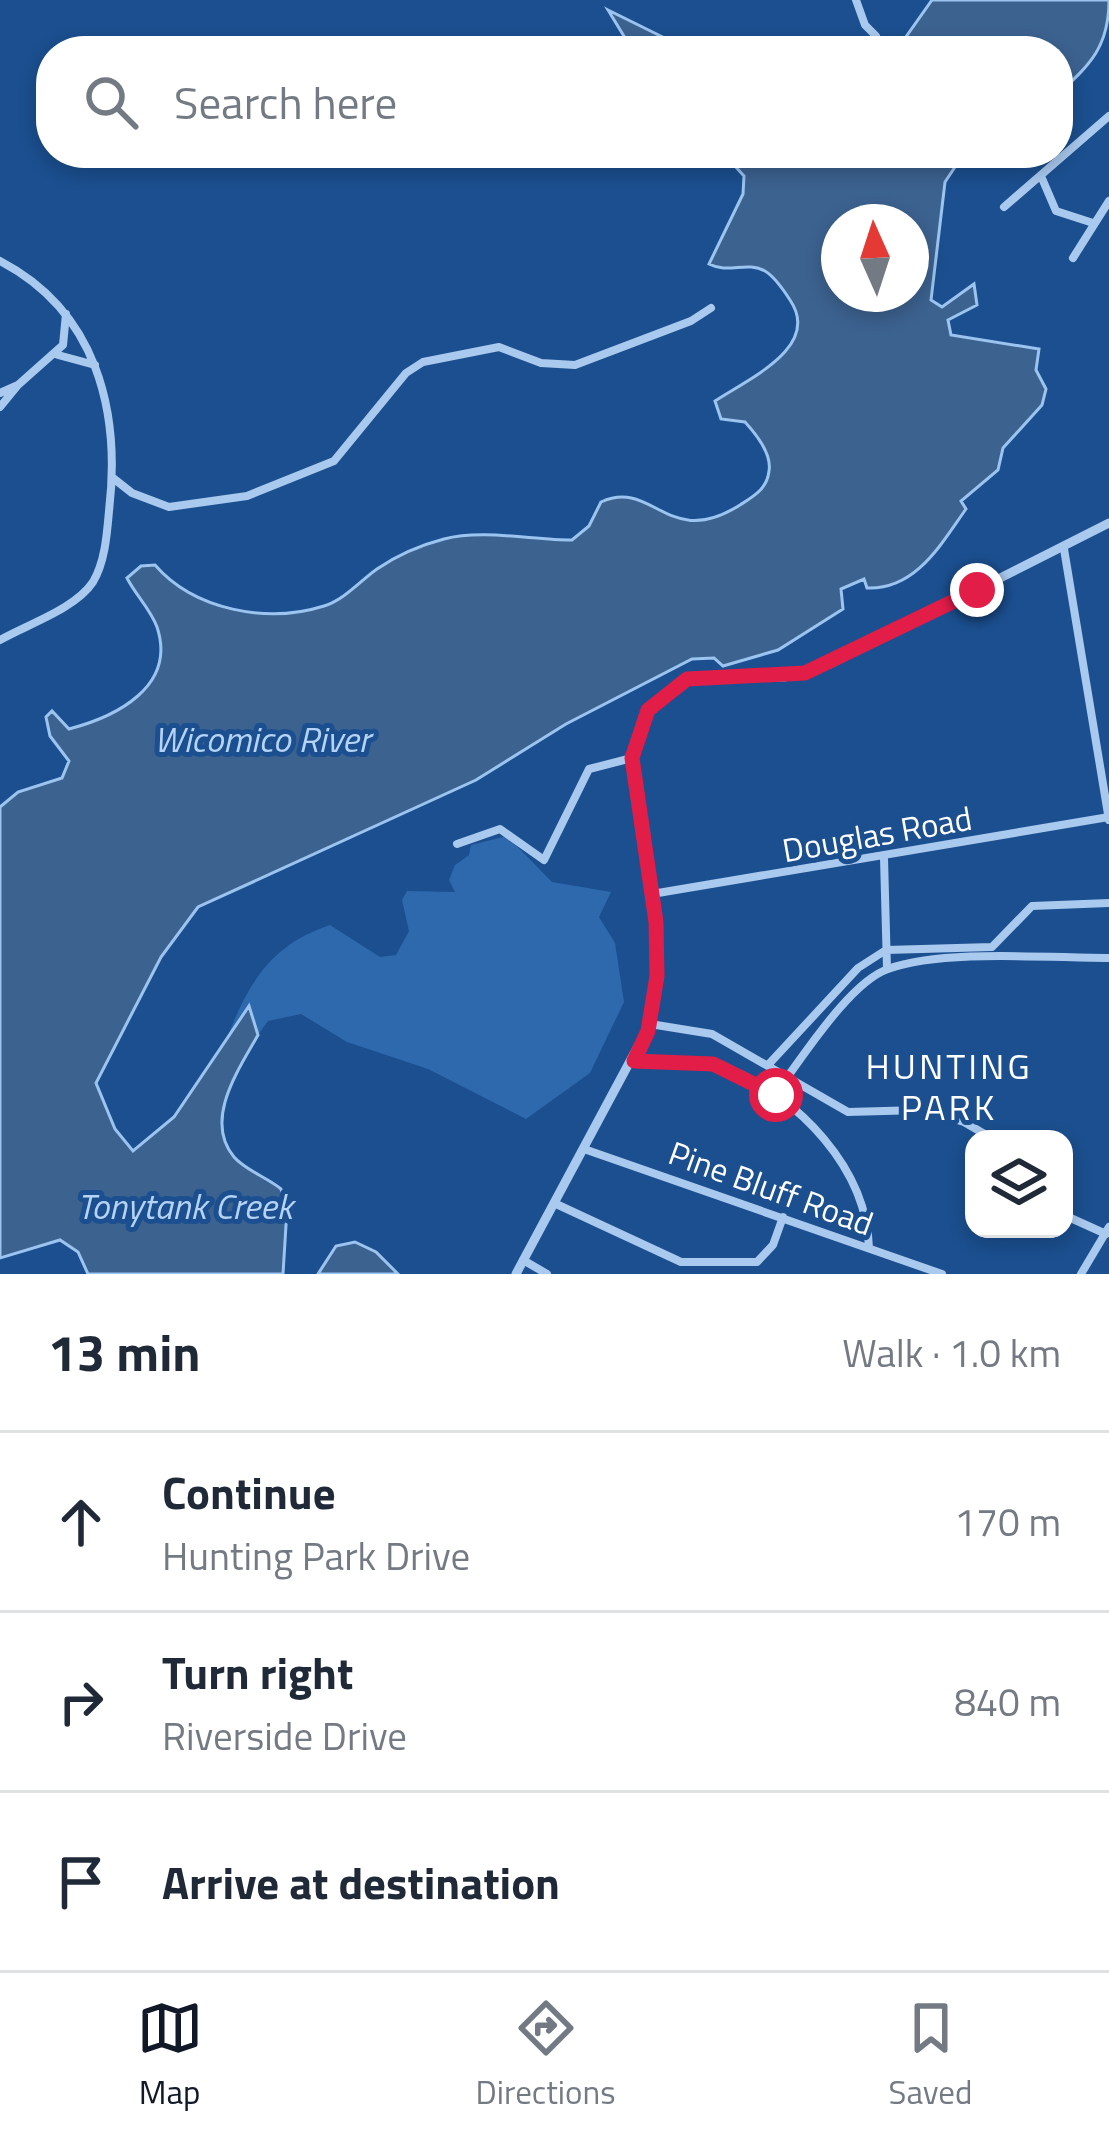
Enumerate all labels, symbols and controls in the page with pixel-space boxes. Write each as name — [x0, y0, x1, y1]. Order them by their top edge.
search box — [36, 36, 1073, 168]
text: Search here — [174, 68, 397, 136]
icon: search — [78, 69, 144, 135]
north arrow — [821, 204, 929, 312]
route end — [950, 563, 1004, 617]
water label: Wicomico River — [154, 711, 375, 766]
street label: Douglas Road — [778, 793, 976, 875]
district label: HUNTING PARK — [865, 1038, 1033, 1134]
route start — [749, 1068, 803, 1122]
street label: Pine Bluff Road — [662, 1128, 880, 1248]
map controls — [965, 1130, 1073, 1238]
button: layers — [965, 1130, 1073, 1238]
water label: Tonytank Creek — [77, 1178, 297, 1233]
text: 13 min — [48, 1313, 201, 1391]
text: Walk · 1.0 km — [842, 1323, 1061, 1382]
text: Continue — [162, 1458, 336, 1526]
icon: ahead — [48, 1489, 114, 1555]
text: 170 m — [954, 1492, 1061, 1551]
text: Hunting Park Drive — [162, 1526, 470, 1585]
text: Turn right — [162, 1638, 353, 1706]
icon: right — [48, 1669, 114, 1735]
text: 840 m — [954, 1672, 1061, 1731]
text: Riverside Drive — [162, 1706, 407, 1765]
text: Arrive at destination — [162, 1848, 560, 1916]
icon: arrive — [48, 1849, 114, 1915]
tab: Map — [137, 1995, 203, 2117]
tab: Directions — [476, 1995, 616, 2117]
tab: Saved — [889, 1995, 972, 2117]

